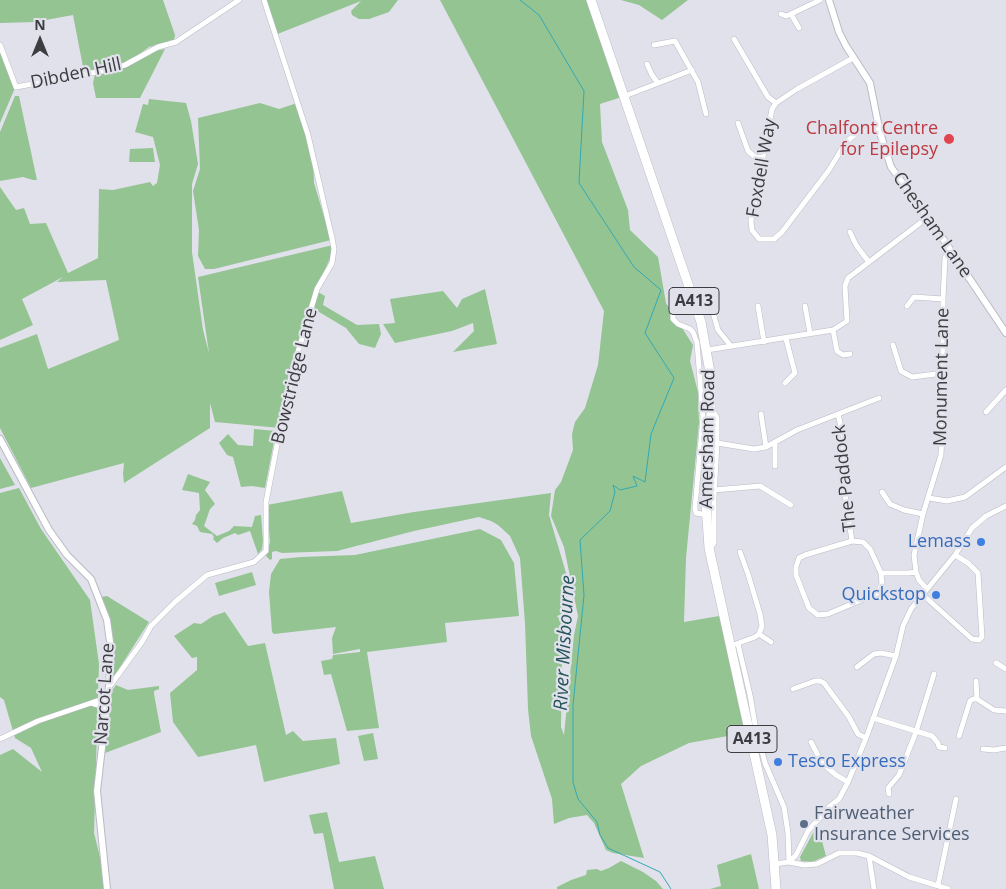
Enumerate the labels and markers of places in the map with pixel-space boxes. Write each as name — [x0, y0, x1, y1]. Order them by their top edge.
place label: Chalfont Centre for Epilepsy — [806, 118, 938, 160]
marker: Chalfont Centre for Epilepsy — [942, 132, 956, 146]
place label: Lemass — [908, 531, 971, 553]
marker: Lemass — [975, 536, 987, 548]
place label: Quickstop — [842, 584, 926, 606]
marker: Quickstop — [930, 589, 942, 601]
place label: Tesco Express — [788, 751, 906, 773]
marker: Tesco Express — [772, 756, 784, 768]
place label: Fairweather Insurance Services — [814, 803, 970, 846]
marker: Fairweather Insurance Services — [798, 818, 810, 830]

